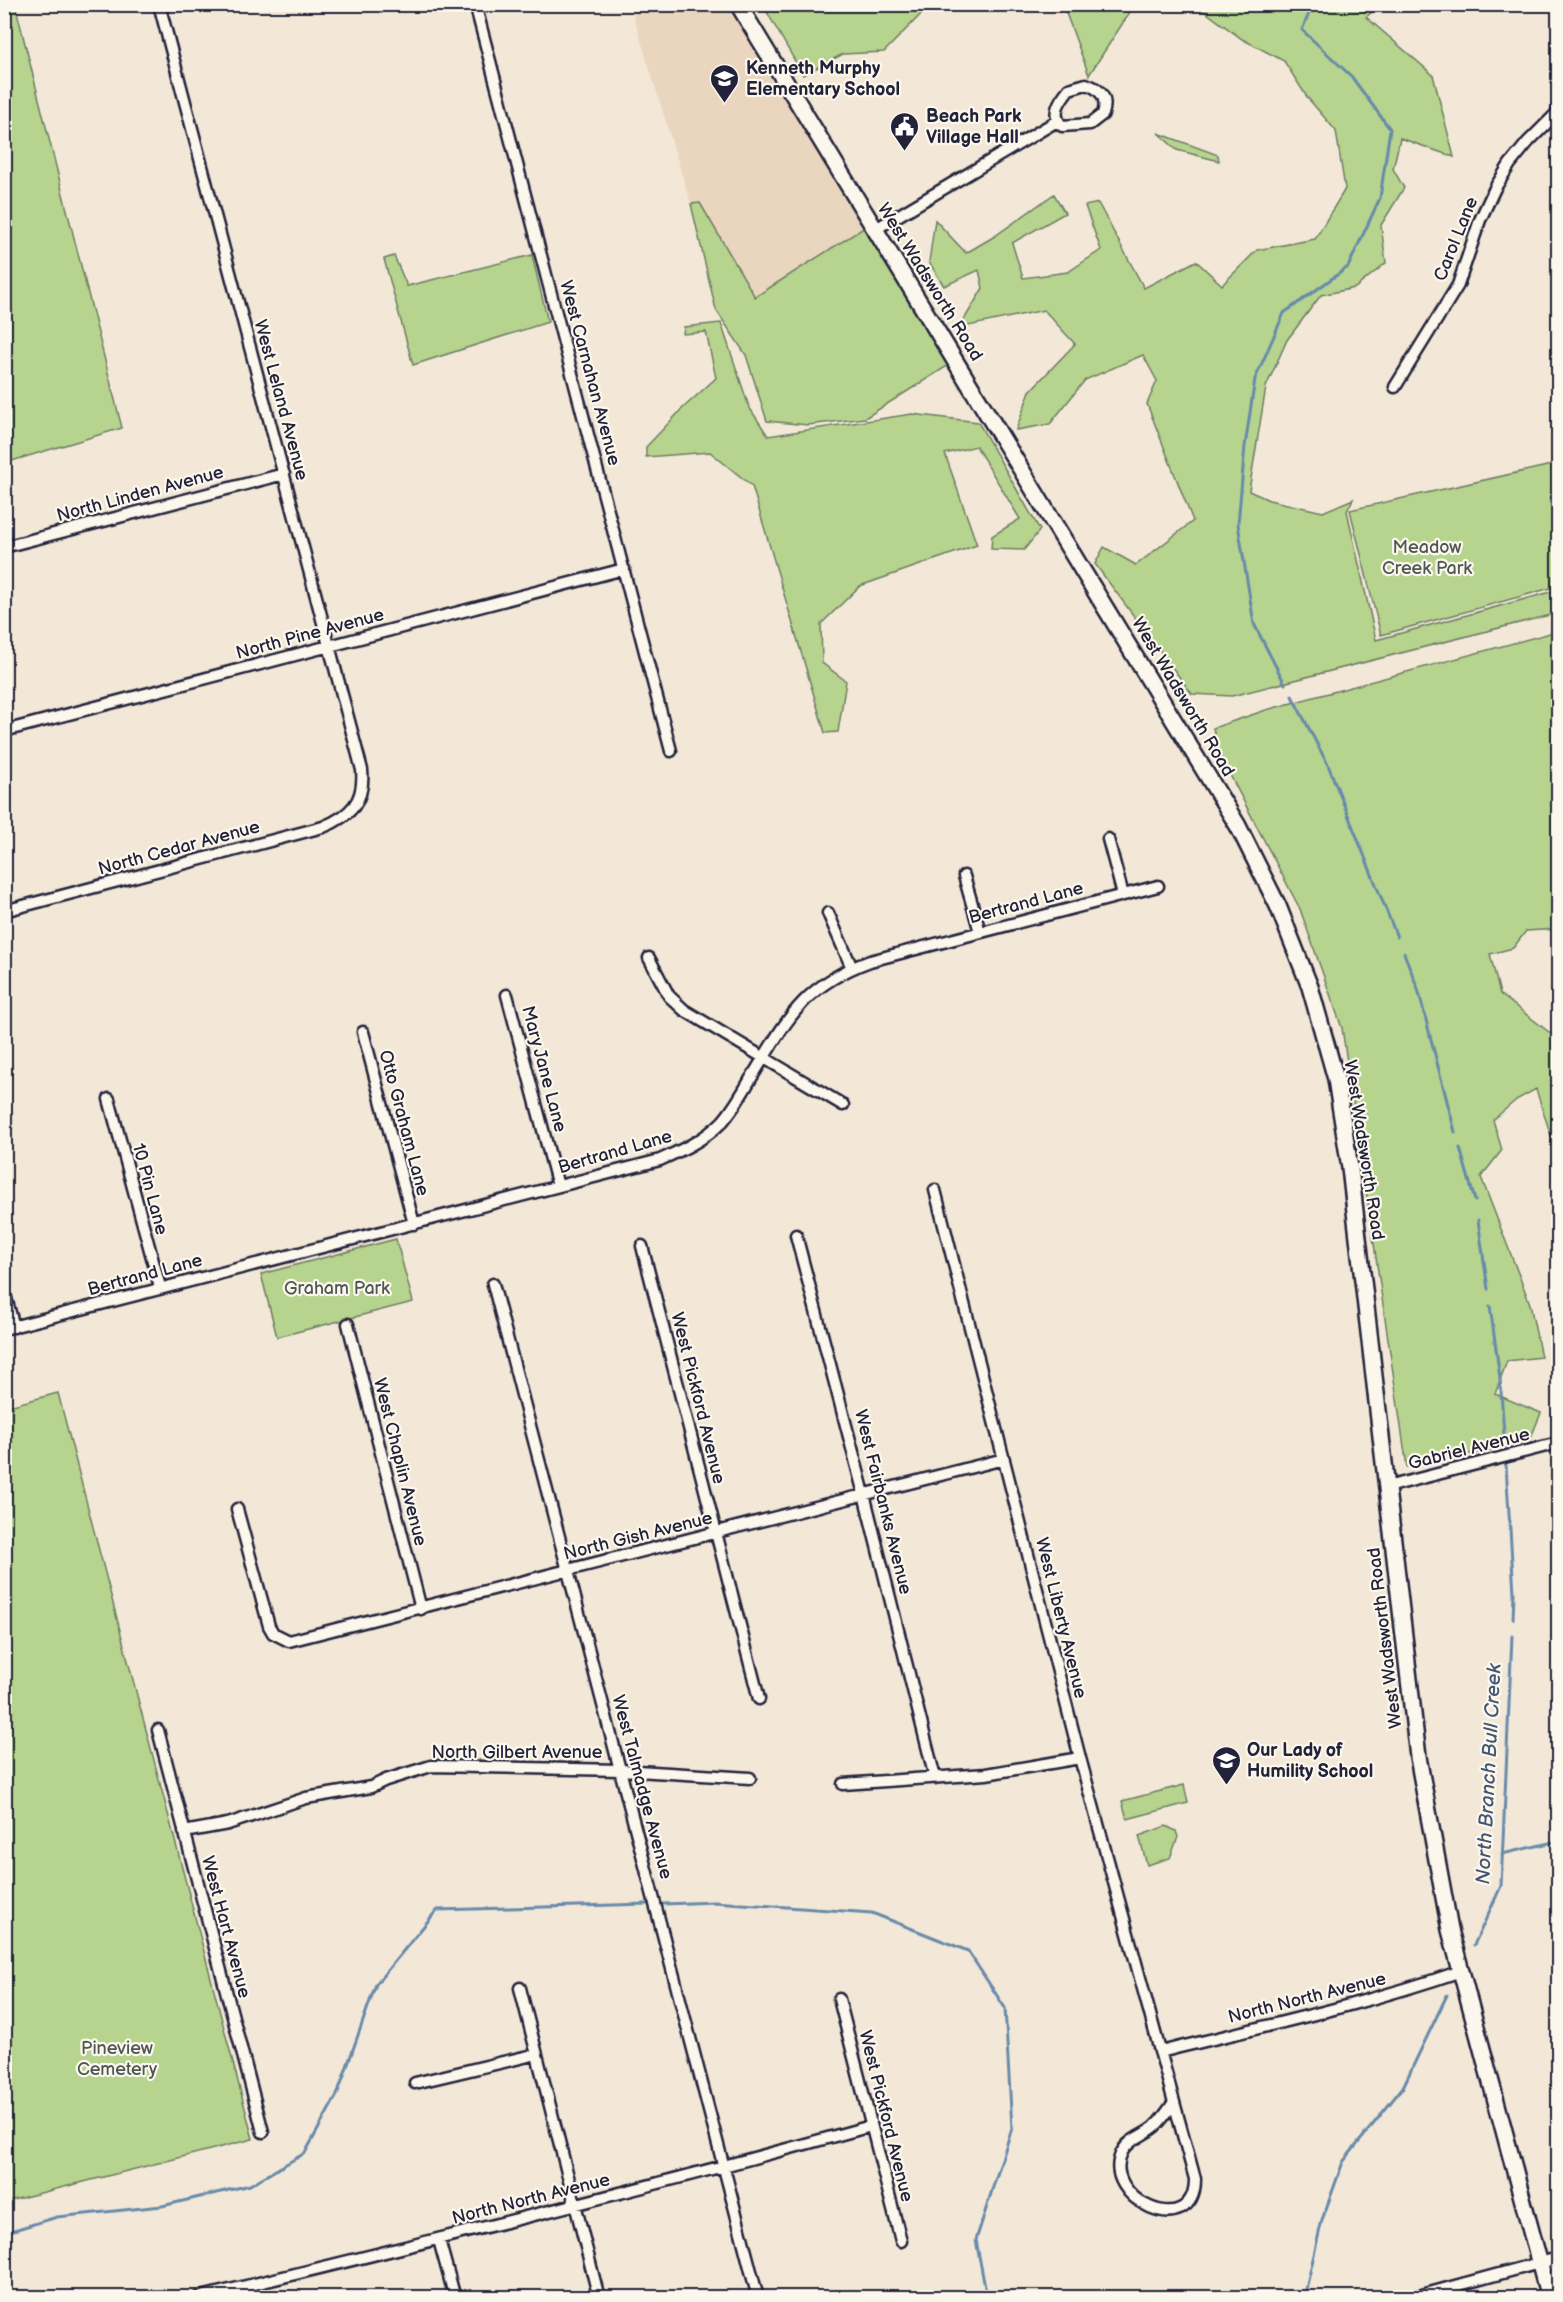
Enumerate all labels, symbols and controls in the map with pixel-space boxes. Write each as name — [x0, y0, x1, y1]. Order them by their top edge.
place label: Kenneth Murphy Elementary School — [746, 58, 900, 100]
school or university icon: Kenneth Murphy Elementary School — [709, 62, 741, 104]
place label: Beach Park Village Hall — [926, 106, 1022, 148]
public building icon: Beach Park Village Hall — [889, 110, 921, 152]
street label: Carol Lane — [1430, 193, 1483, 284]
street label: West Wadsworth Road — [873, 199, 987, 365]
street label: West Carnahan Avenue — [555, 278, 625, 468]
street label: West Leland Avenue — [249, 317, 313, 483]
street label: North Linden Avenue — [54, 462, 226, 526]
park label: Meadow Creek Park — [1382, 537, 1472, 579]
street label: North Pine Avenue — [234, 604, 387, 664]
street label: West Wadsworth Road — [1127, 614, 1239, 780]
street label: North Cedar Avenue — [96, 816, 262, 880]
street label: Bertrand Lane — [966, 878, 1086, 928]
street label: Mary Jane Lane — [517, 1004, 571, 1135]
street label: Otto Graham Lane — [374, 1048, 434, 1198]
street label: West Wadsworth Road — [1339, 1058, 1389, 1242]
street label: Bertrand Lane — [556, 1126, 675, 1178]
street label: 10 Pin Lane — [128, 1141, 172, 1237]
street label: Bertrand Lane — [85, 1250, 205, 1300]
park label: Graham Park — [284, 1278, 390, 1299]
street label: West Pickford Avenue — [667, 1310, 730, 1486]
street label: West Chaplin Avenue — [369, 1376, 431, 1548]
street label: West Fairbanks Avenue — [850, 1407, 916, 1597]
street label: Gabriel Avenue — [1406, 1424, 1532, 1474]
street label: North Gish Avenue — [561, 1507, 715, 1565]
street label: West Liberty Avenue — [1031, 1535, 1091, 1701]
street label: West Wadsworth Road — [1363, 1546, 1407, 1730]
water label: North Branch Bull Creek — [1471, 1662, 1507, 1885]
street label: West Talmadge Avenue — [607, 1693, 677, 1882]
place label: Our Lady of Humility School — [1247, 1740, 1373, 1782]
street label: North Gilbert Avenue — [432, 1742, 603, 1763]
school or university icon: Our Lady of Humility School — [1210, 1744, 1242, 1786]
street label: West Hart Avenue — [197, 1854, 255, 2001]
street label: North North Avenue — [1226, 1968, 1388, 2028]
street label: West Pickford Avenue — [855, 2028, 918, 2204]
park label: Pineview Cemetery — [77, 2038, 158, 2080]
street label: North North Avenue — [450, 2169, 612, 2229]

